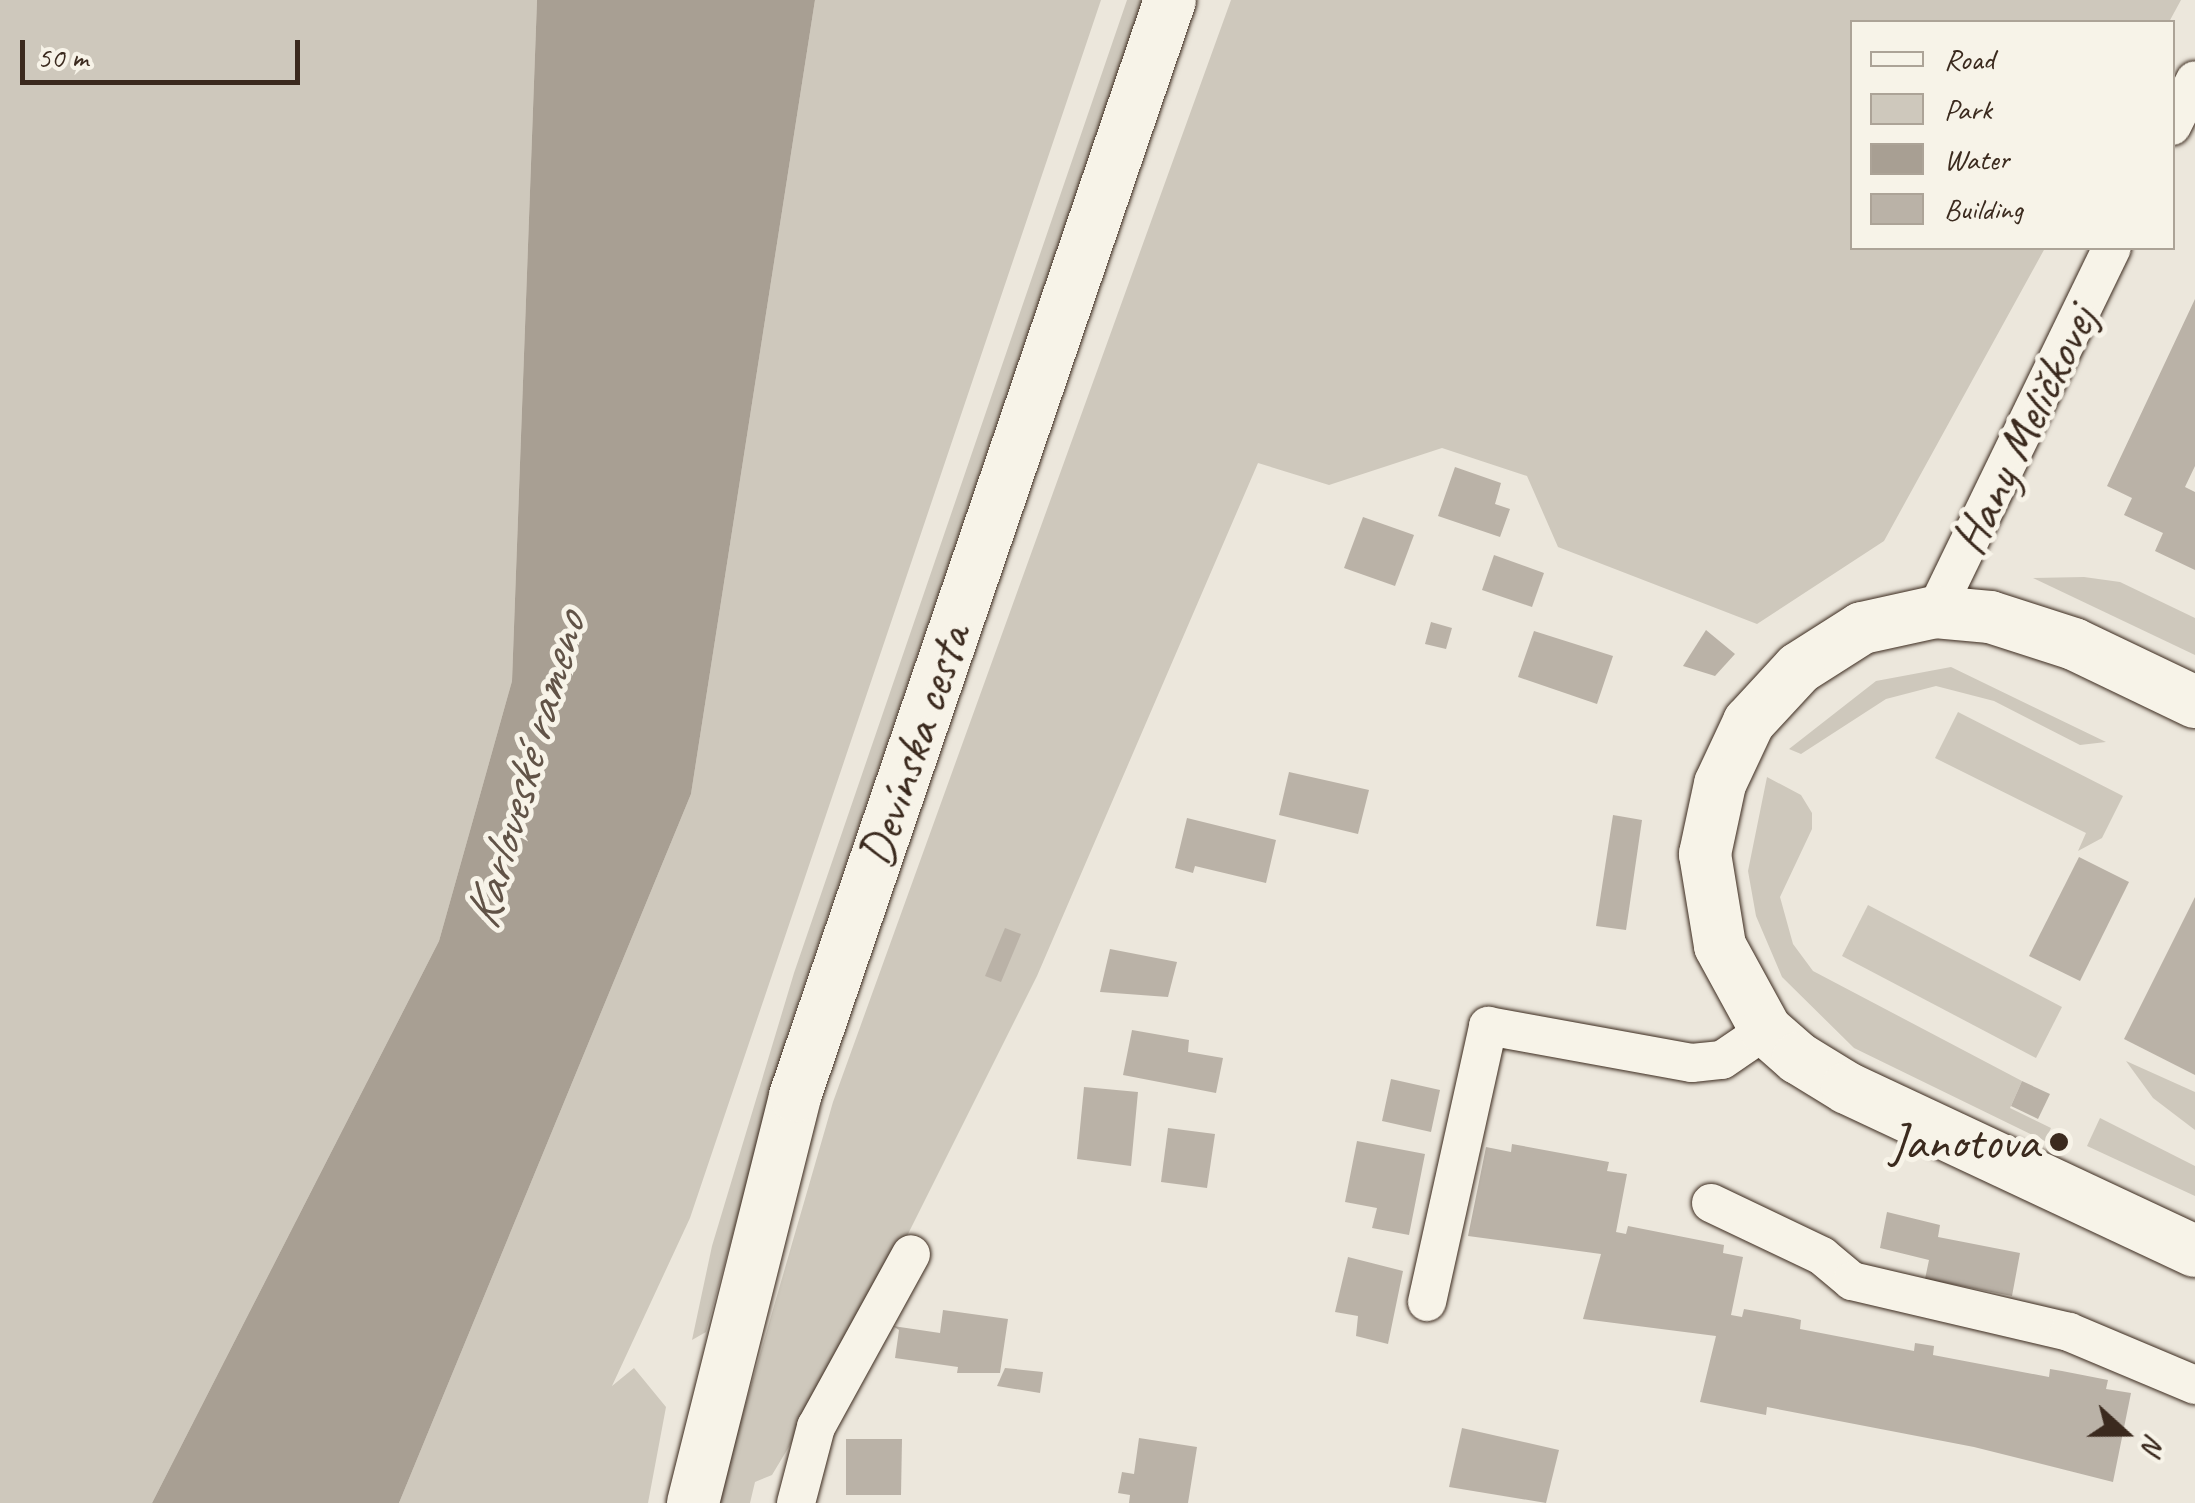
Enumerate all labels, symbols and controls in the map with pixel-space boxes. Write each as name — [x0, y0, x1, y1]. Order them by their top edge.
scale bar — [25, 20, 305, 82]
legend — [1850, 20, 2175, 250]
text: 50 m — [37, 38, 88, 76]
text: Road — [1944, 40, 1994, 78]
text: Park — [1944, 90, 1992, 128]
text: Water — [1944, 140, 2009, 178]
text: Building — [1944, 190, 2023, 228]
street label: Hany Meličkovej — [1938, 296, 2110, 564]
water label: Karloveské rameno — [450, 606, 600, 936]
street label: Devínska cesta — [845, 618, 983, 874]
place label: Janotova — [1890, 1112, 2039, 1172]
marker: Janotova — [2048, 1131, 2070, 1153]
north arrow — [2075, 1383, 2175, 1483]
text: N — [2134, 1430, 2173, 1458]

